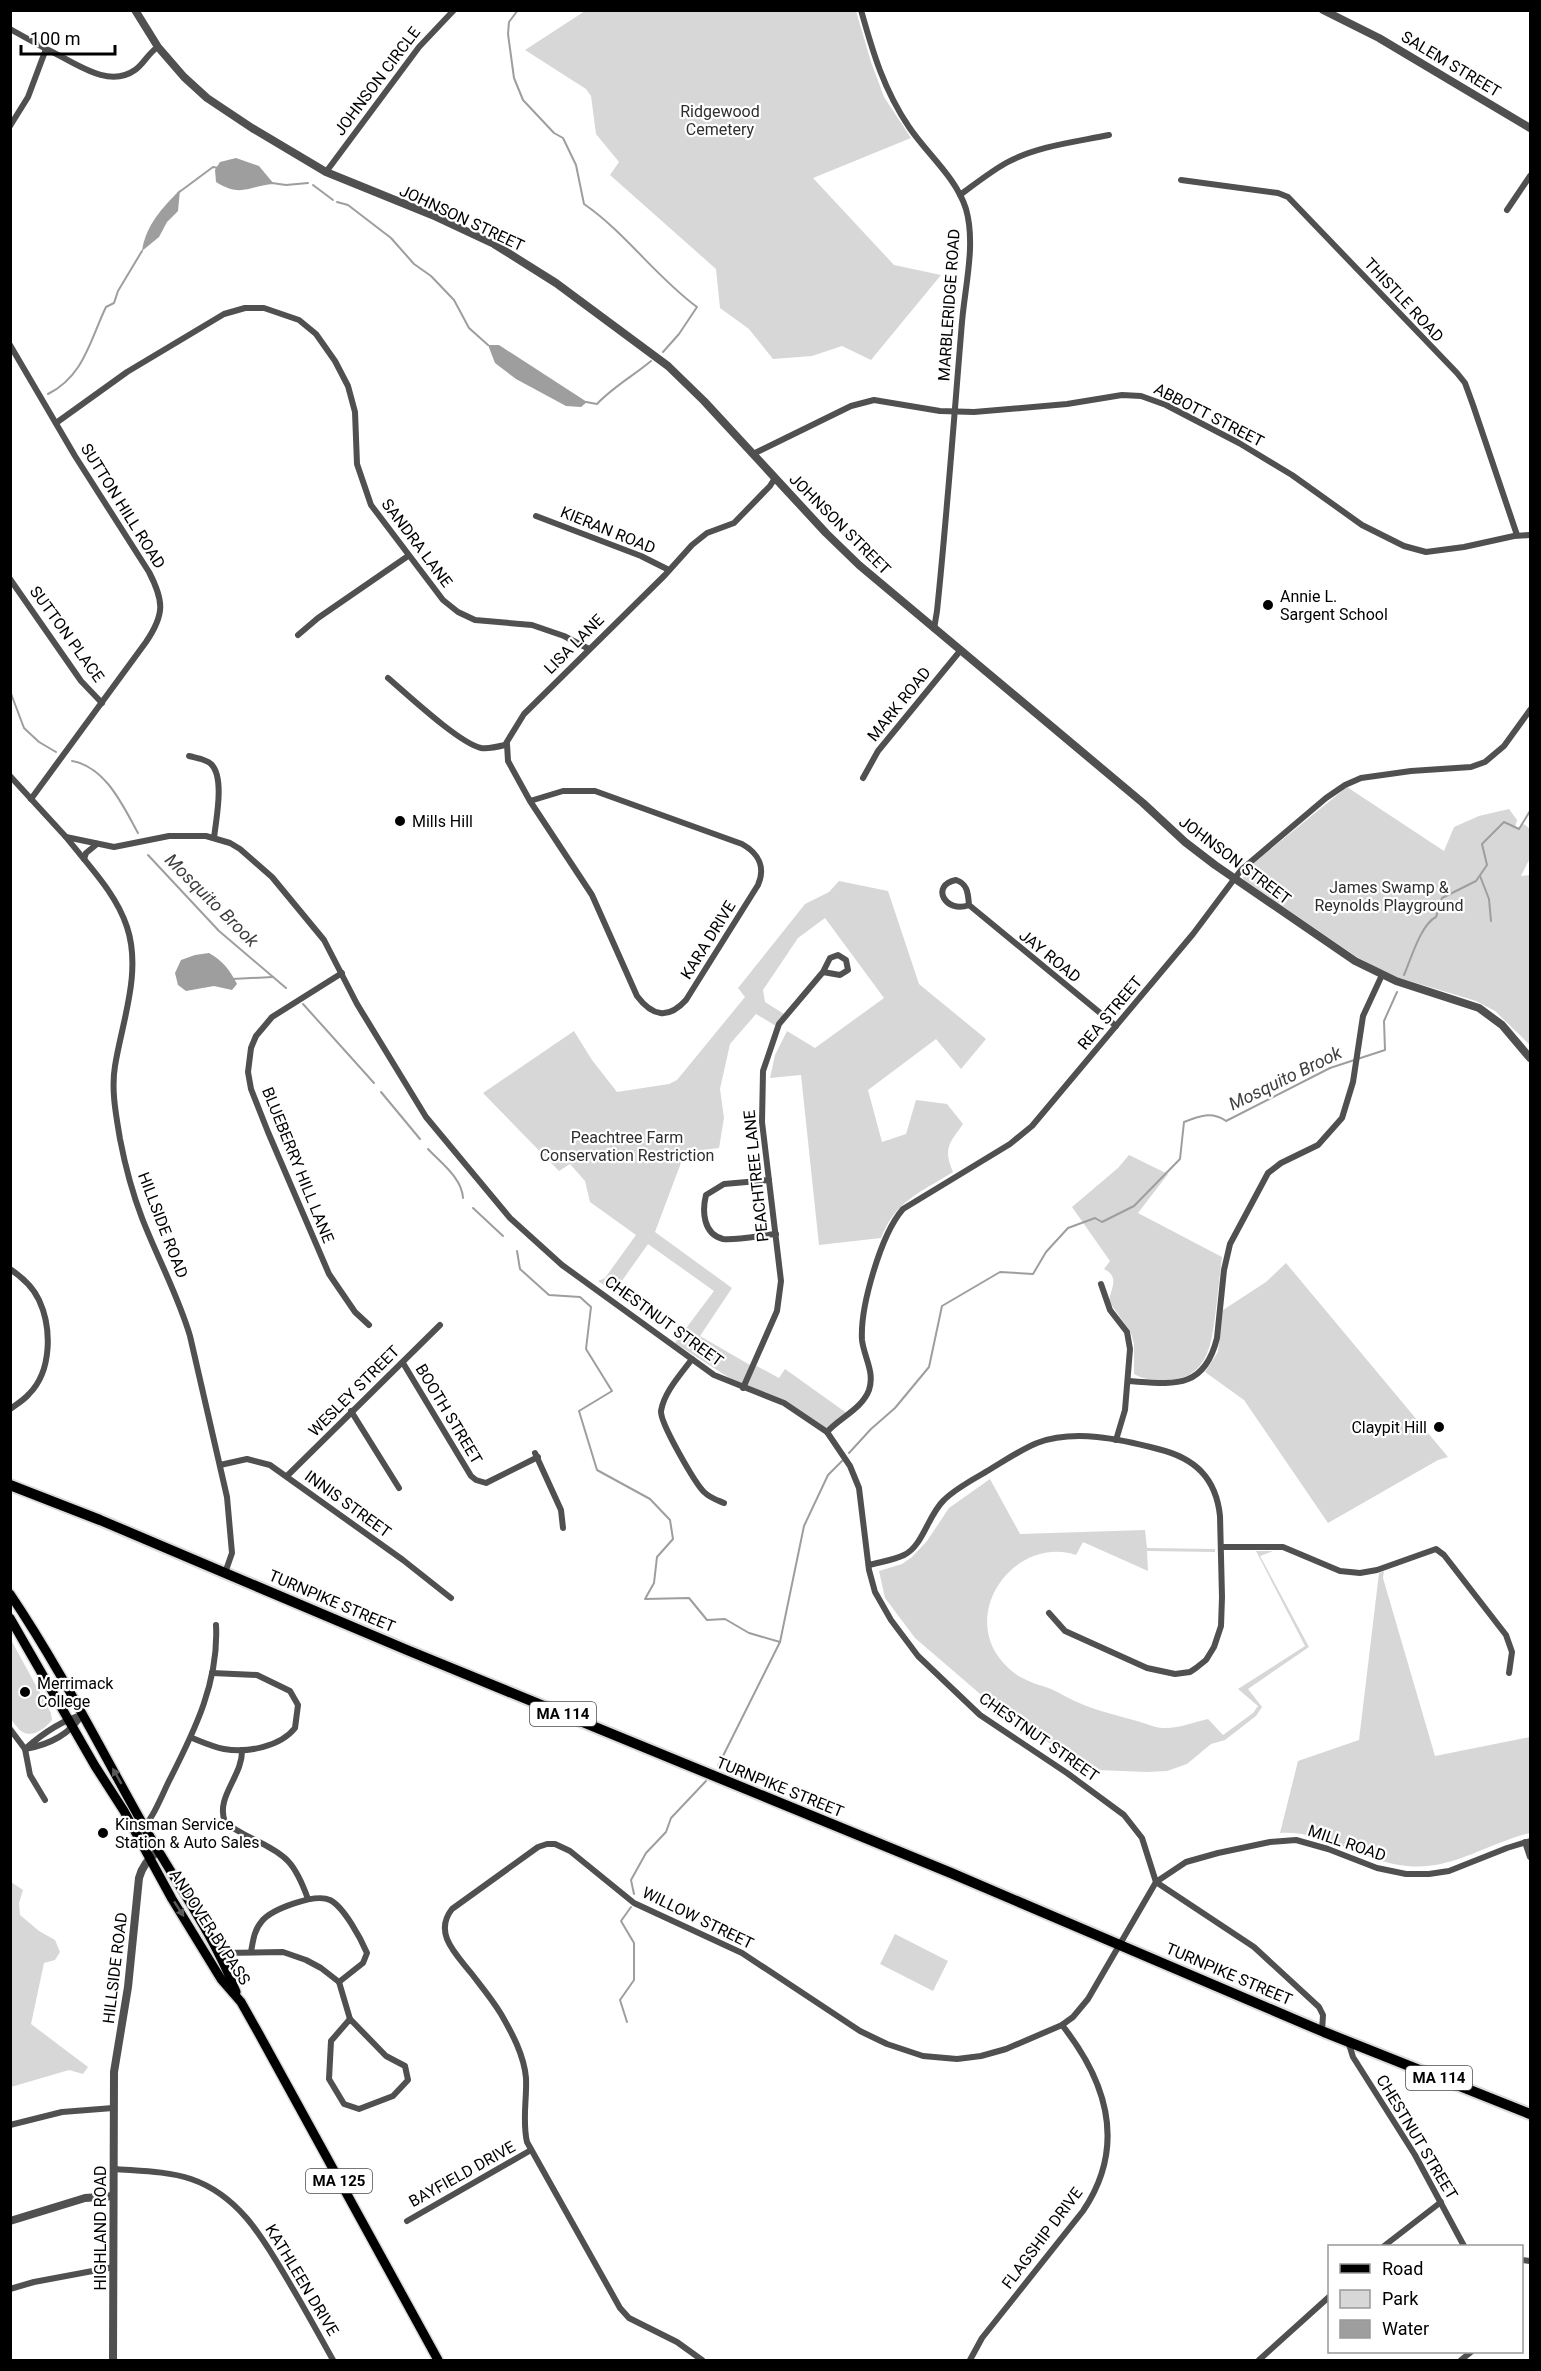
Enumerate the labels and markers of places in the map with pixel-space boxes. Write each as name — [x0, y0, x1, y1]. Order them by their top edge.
place label: Annie L. Sargent School — [1280, 587, 1388, 624]
marker: Annie L. Sargent School — [1261, 598, 1275, 612]
place label: Mills Hill — [412, 812, 473, 831]
marker: Mills Hill — [393, 814, 407, 828]
place label: Claypit Hill — [1351, 1418, 1427, 1437]
marker: Claypit Hill — [1432, 1420, 1446, 1434]
place label: Merrimack College — [37, 1674, 114, 1711]
marker: Merrimack College — [18, 1685, 32, 1699]
place label: Kinsman Service Station & Auto Sales — [115, 1815, 260, 1852]
marker: Kinsman Service Station & Auto Sales — [96, 1826, 110, 1840]

